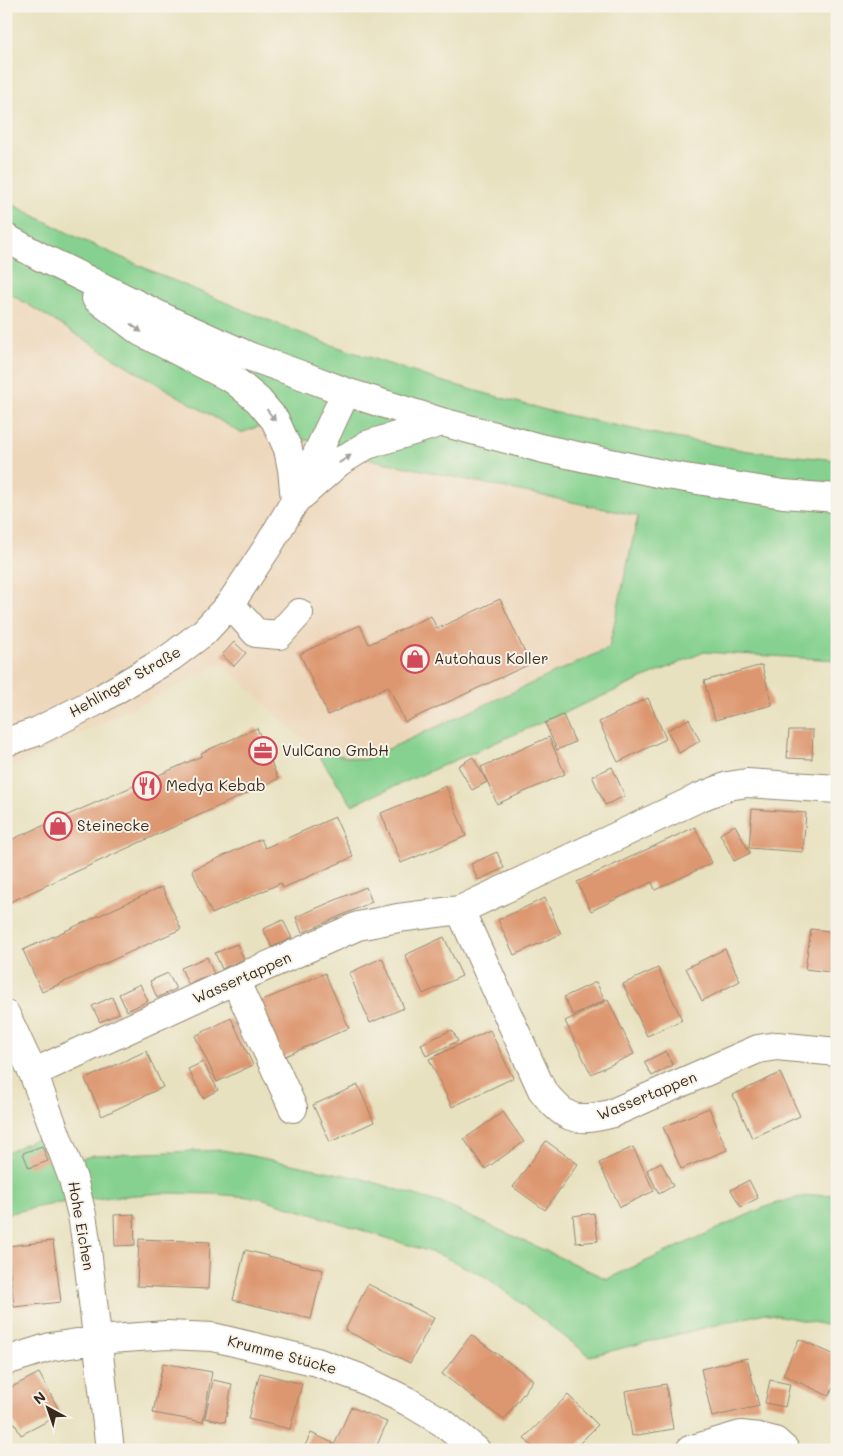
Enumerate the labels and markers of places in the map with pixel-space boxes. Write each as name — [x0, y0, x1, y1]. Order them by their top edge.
shop icon: Autohaus Koller — [400, 644, 430, 674]
place label: Autohaus Koller — [434, 648, 549, 668]
office icon: VulCano GmbH — [248, 736, 278, 766]
place label: VulCano GmbH — [282, 740, 389, 760]
restaurant icon: Medya Kebab — [132, 771, 162, 801]
place label: Medya Kebab — [166, 775, 266, 795]
shop icon: Steinecke — [43, 811, 73, 841]
place label: Steinecke — [77, 815, 150, 835]

